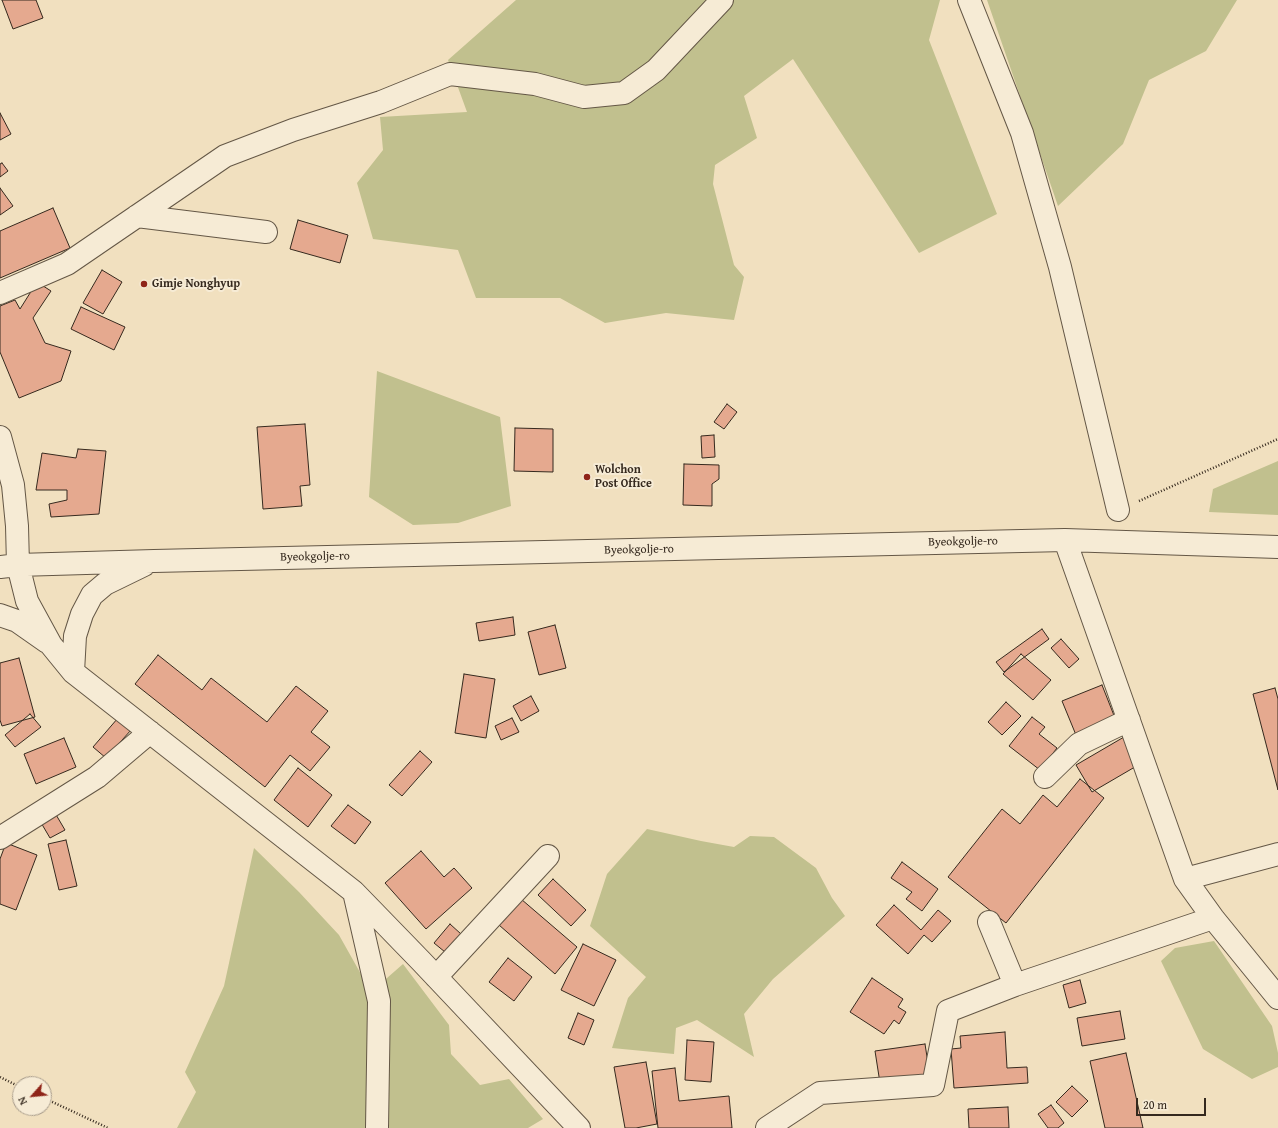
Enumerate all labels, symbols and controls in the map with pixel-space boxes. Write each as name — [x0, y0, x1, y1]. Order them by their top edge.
place label: Gimje Nonghyup — [152, 277, 240, 291]
marker: Gimje Nonghyup — [139, 279, 149, 289]
place label: Wolchon Post Office — [595, 463, 652, 491]
marker: Wolchon Post Office — [582, 472, 592, 482]
street label: Byeokgolje-ro — [928, 534, 998, 550]
street label: Byeokgolje-ro — [604, 542, 674, 558]
street label: Byeokgolje-ro — [280, 549, 350, 565]
north arrow — [12, 1076, 52, 1116]
scale bar — [1138, 1090, 1208, 1116]
text: N — [13, 1094, 31, 1108]
text: 20 m — [1143, 1096, 1167, 1113]

